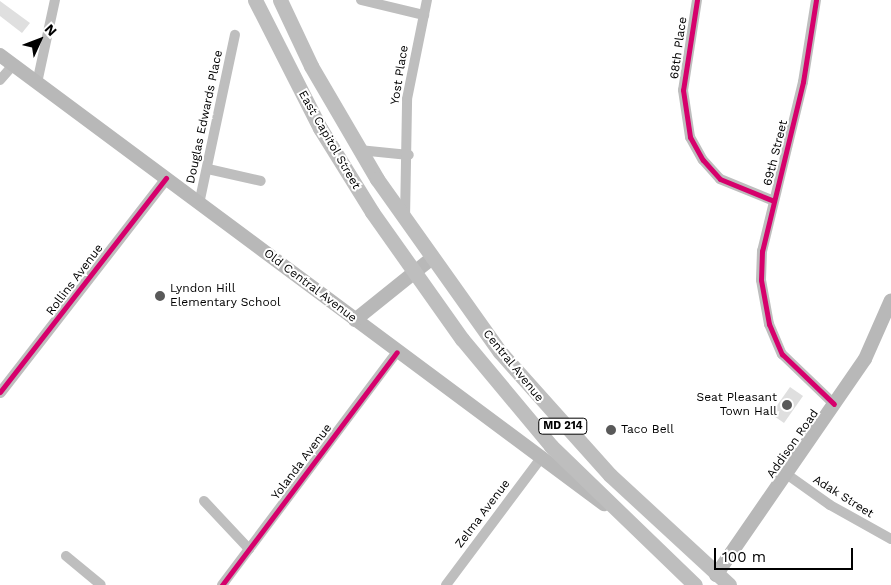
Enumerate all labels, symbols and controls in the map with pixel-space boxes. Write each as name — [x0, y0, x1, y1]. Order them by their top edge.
north arrow — [15, 15, 65, 65]
street label: 68th Place — [668, 16, 690, 80]
text: N — [42, 21, 60, 39]
street label: Yost Place — [388, 44, 412, 106]
street label: Douglas Edwards Place — [184, 49, 226, 185]
street label: East Capitol Street — [295, 88, 363, 192]
street label: 69th Street — [761, 119, 791, 187]
street label: Rollins Avenue — [43, 241, 107, 319]
street label: Old Central Avenue — [260, 246, 360, 326]
place label: Lyndon Hill Elementary School — [170, 282, 281, 310]
marker: Lyndon Hill Elementary School — [154, 290, 166, 302]
street label: Central Avenue — [479, 327, 547, 405]
place label: Seat Pleasant Town Hall — [697, 391, 777, 419]
marker: Seat Pleasant Town Hall — [781, 399, 793, 411]
street label: Addison Road — [764, 407, 822, 481]
road number: MD 214 — [538, 418, 588, 434]
street label: Yolanda Avenue — [269, 421, 335, 503]
place label: Taco Bell — [621, 423, 674, 437]
marker: Taco Bell — [605, 424, 617, 436]
street label: Adak Street — [810, 473, 876, 521]
street label: Zelma Avenue — [452, 477, 514, 551]
scale bar — [716, 538, 855, 570]
text: 100 m — [722, 548, 766, 566]

